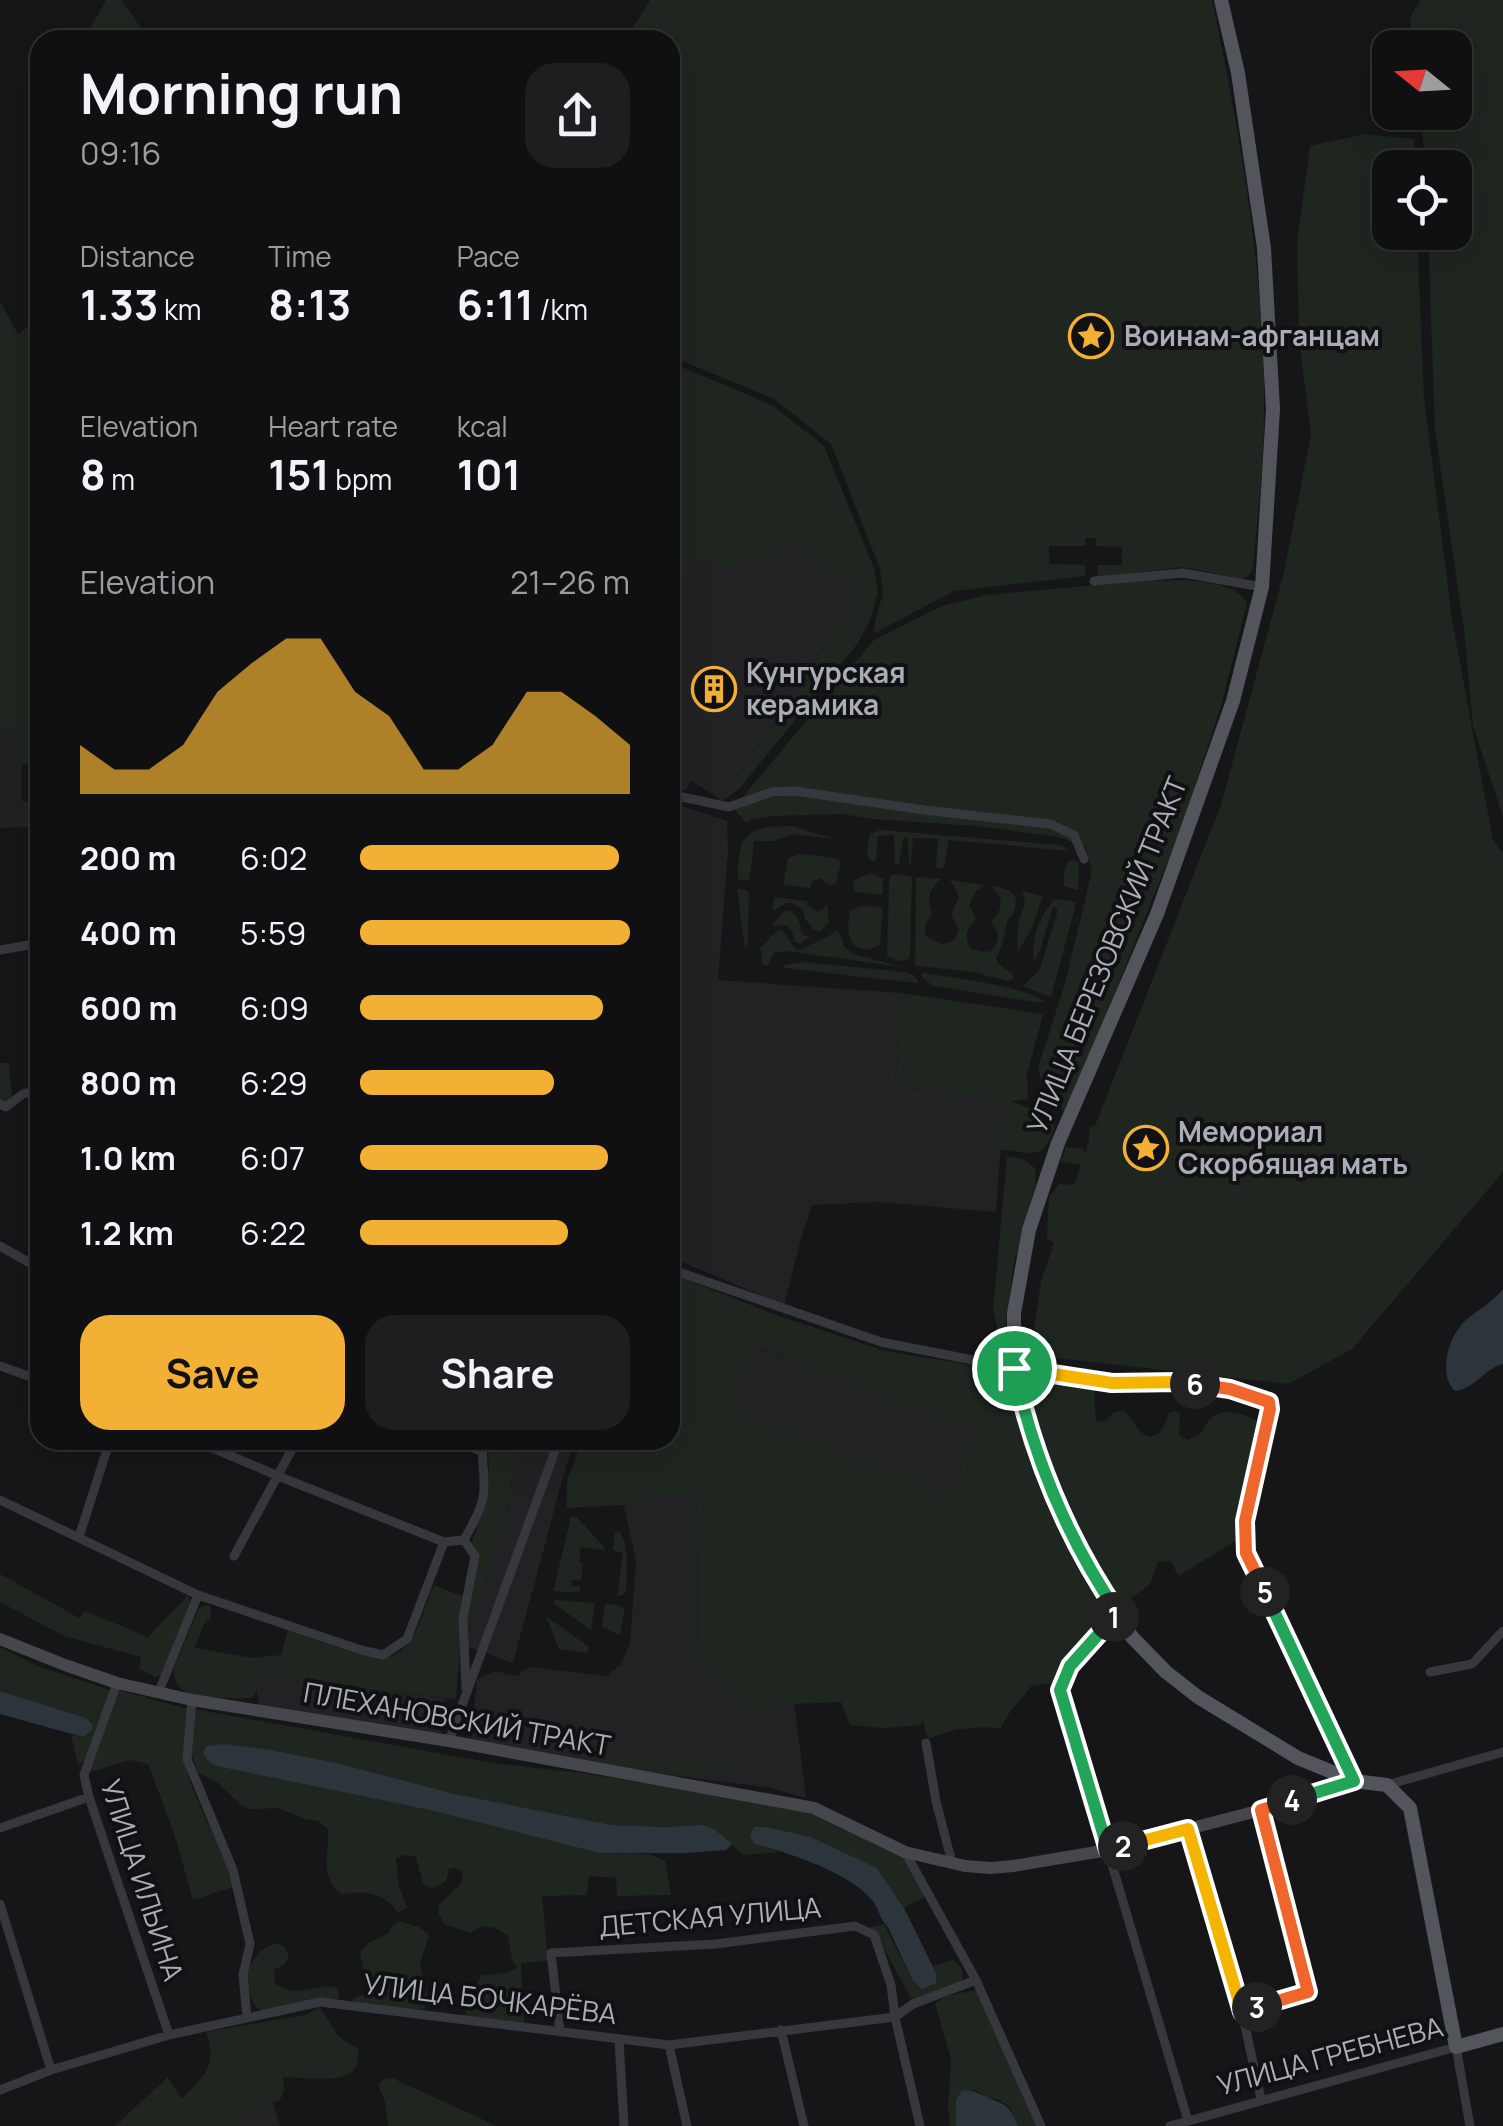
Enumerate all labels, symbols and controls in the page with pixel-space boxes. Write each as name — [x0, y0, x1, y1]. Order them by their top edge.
north arrow — [1372, 30, 1472, 130]
map controls — [1372, 30, 1472, 250]
text: Morning run — [80, 55, 403, 131]
button: share — [525, 63, 630, 168]
text: 09:16 — [80, 131, 161, 175]
button: locate — [1372, 150, 1472, 250]
text: Distance — [80, 237, 195, 275]
text: Time — [268, 237, 332, 275]
text: Pace — [457, 237, 520, 275]
text: 1.33 — [80, 275, 158, 333]
text: 8:13 — [268, 275, 351, 333]
text: 6:11 — [457, 275, 534, 333]
text: km — [158, 290, 202, 328]
text: /km — [534, 290, 588, 328]
place icon: Воинам-афганцам — [1068, 313, 1114, 359]
place label: Воинам-афганцам — [1124, 316, 1380, 354]
text: Elevation — [80, 407, 198, 445]
text: Heart rate — [268, 407, 398, 445]
text: kcal — [457, 407, 508, 445]
text: 8 — [80, 445, 106, 503]
text: 151 — [268, 445, 330, 503]
text: 101 — [457, 445, 521, 503]
text: m — [106, 460, 135, 498]
text: bpm — [330, 460, 392, 498]
text: Elevation — [80, 560, 215, 604]
text: 21–26 m — [510, 560, 630, 604]
place label: Кунгурская керамика — [746, 653, 905, 723]
building icon: Кунгурская керамика — [691, 666, 737, 712]
street label: УЛИЦА БЕРЕЗОВСКИЙ ТРАКТ — [1017, 770, 1195, 1139]
text: 200 m — [80, 836, 176, 880]
text: 6:02 — [240, 836, 307, 880]
text: 400 m — [80, 911, 177, 955]
text: 5:59 — [240, 911, 306, 955]
text: 600 m — [80, 986, 177, 1030]
text: 6:09 — [240, 986, 309, 1030]
text: 800 m — [80, 1061, 177, 1105]
text: 6:29 — [240, 1061, 308, 1105]
place label: Мемориал Скорбящая мать — [1178, 1112, 1408, 1182]
place icon: Мемориал Скорбящая мать — [1123, 1125, 1169, 1171]
text: 1.0 km — [80, 1136, 176, 1180]
text: 6:07 — [240, 1136, 305, 1180]
text: 1.2 km — [80, 1211, 174, 1255]
text: 6:22 — [240, 1211, 306, 1255]
button: Save — [80, 1315, 345, 1430]
button: Share — [365, 1315, 630, 1430]
pin — [972, 1326, 1057, 1411]
icon: arrive — [987, 1341, 1042, 1396]
pin: 6 — [1170, 1359, 1220, 1409]
text: 6 — [1186, 1365, 1204, 1403]
pin: 5 — [1240, 1567, 1290, 1617]
text: 5 — [1257, 1573, 1273, 1611]
pin: 1 — [1089, 1592, 1139, 1642]
text: 1 — [1108, 1598, 1120, 1636]
street label: ПЛЕХАНОВСКИЙ ТРАКТ — [301, 1672, 614, 1764]
street label: УЛИЦА ИЛЬИНА — [92, 1774, 193, 1985]
pin: 4 — [1267, 1775, 1317, 1825]
text: 4 — [1283, 1781, 1301, 1819]
pin: 2 — [1098, 1821, 1148, 1871]
text: 2 — [1115, 1827, 1131, 1865]
street label: ДЕТСКАЯ УЛИЦА — [597, 1887, 823, 1945]
street label: УЛИЦА БОЧКАРЁВА — [361, 1964, 619, 2032]
pin: 3 — [1232, 1982, 1282, 2032]
text: 3 — [1249, 1988, 1265, 2026]
street label: УЛИЦА ГРЕБНЕВА — [1213, 2007, 1447, 2103]

